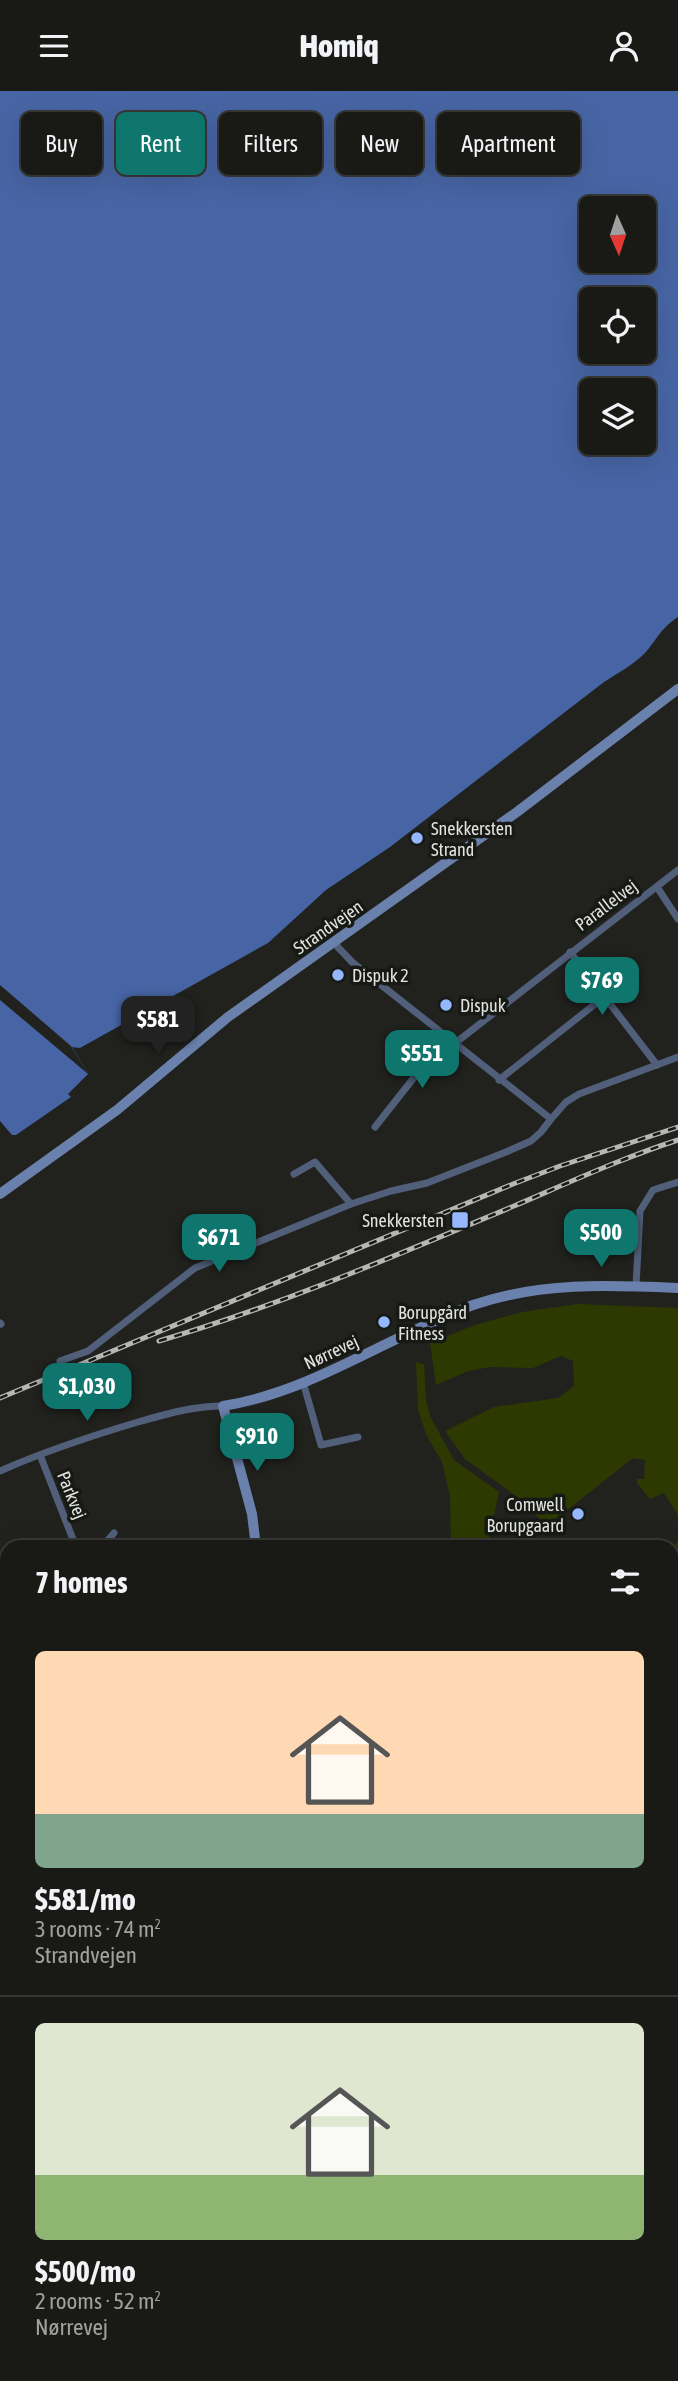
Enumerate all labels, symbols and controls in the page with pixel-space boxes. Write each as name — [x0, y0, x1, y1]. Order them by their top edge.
icon: menu — [35, 27, 73, 65]
text: Homiq — [299, 27, 379, 64]
icon: person — [605, 27, 643, 65]
chip: Buy — [21, 112, 102, 175]
chip: Rent — [116, 112, 205, 175]
chip: Filters — [219, 112, 322, 175]
chip: New — [336, 112, 423, 175]
chip: Apartment — [437, 112, 580, 175]
north arrow — [579, 196, 656, 273]
map controls — [579, 196, 656, 455]
button: locate — [579, 287, 656, 364]
button: layers — [579, 378, 656, 455]
place label: Snekkersten Strand — [431, 818, 513, 860]
marker: Snekkersten Strand — [409, 830, 425, 846]
street label: Parallelvej — [571, 875, 641, 935]
street label: Strandvejen — [289, 896, 367, 958]
pin: $769 — [561, 957, 643, 1017]
place label: Dispuk 2 — [352, 965, 409, 986]
marker: Dispuk 2 — [330, 967, 346, 983]
text: $769 — [581, 967, 623, 993]
place label: Dispuk — [460, 995, 506, 1016]
pin: $581 — [117, 997, 199, 1056]
marker: Dispuk — [438, 997, 454, 1013]
text: $581 — [137, 1006, 179, 1032]
pin: $551 — [381, 1031, 463, 1090]
text: $551 — [401, 1040, 443, 1066]
pin: $500 — [560, 1209, 642, 1269]
place label: Snekkersten — [362, 1210, 444, 1231]
marker: Snekkersten — [450, 1210, 470, 1230]
pin: $671 — [178, 1215, 260, 1274]
text: $500 — [580, 1219, 622, 1245]
text: $671 — [198, 1224, 240, 1250]
place label: Borupgård Fitness — [398, 1302, 467, 1344]
marker: Borupgård Fitness — [376, 1314, 392, 1330]
street label: Nørrevej — [301, 1330, 361, 1374]
pin: $1,030 — [30, 1363, 144, 1423]
text: $1,030 — [59, 1373, 116, 1399]
pin: $910 — [216, 1413, 298, 1473]
text: $910 — [236, 1423, 278, 1449]
street label: Parkvej — [53, 1468, 91, 1522]
place label: Comwell Borupgaard — [487, 1494, 564, 1536]
marker: Comwell Borupgaard — [570, 1506, 586, 1522]
icon: filters — [606, 1563, 644, 1601]
text: 7 homes — [35, 1565, 128, 1599]
icon: home — [277, 1697, 403, 1823]
text: $581/mo — [35, 1882, 136, 1916]
text: 3 rooms · 74 m² — [35, 1916, 161, 1942]
text: Strandvejen — [35, 1942, 137, 1968]
icon: home — [277, 2069, 403, 2195]
text: $500/mo — [35, 2254, 136, 2288]
text: 2 rooms · 52 m² — [35, 2288, 161, 2314]
text: Nørrevej — [35, 2314, 108, 2340]

